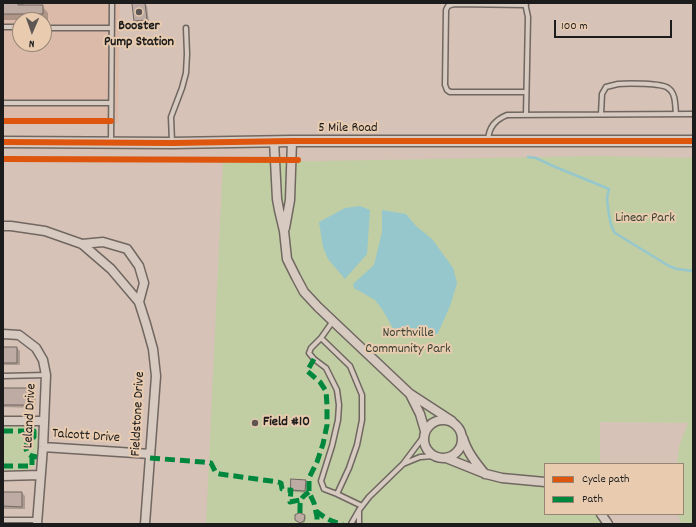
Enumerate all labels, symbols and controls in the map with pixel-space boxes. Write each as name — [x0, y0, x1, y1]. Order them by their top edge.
marker: Booster Pump Station — [134, 7, 144, 17]
north arrow — [12, 12, 52, 52]
scale bar — [556, 12, 674, 38]
text: 100 m — [561, 18, 588, 35]
place label: Booster Pump Station — [104, 19, 174, 52]
text: N — [29, 35, 35, 51]
street label: 5 Mile Road — [318, 121, 378, 137]
park label: Linear Park — [615, 211, 675, 227]
park label: Northville Community Park — [365, 326, 451, 358]
street label: Fieldstone Drive — [128, 371, 150, 457]
street label: Leland Drive — [21, 383, 41, 449]
place label: Field #10 — [263, 415, 310, 431]
marker: Field #10 — [250, 418, 260, 428]
street label: Talcott Drive — [52, 426, 120, 448]
legend — [544, 463, 684, 515]
text: Cycle path — [582, 471, 630, 488]
text: Path — [582, 491, 603, 508]

